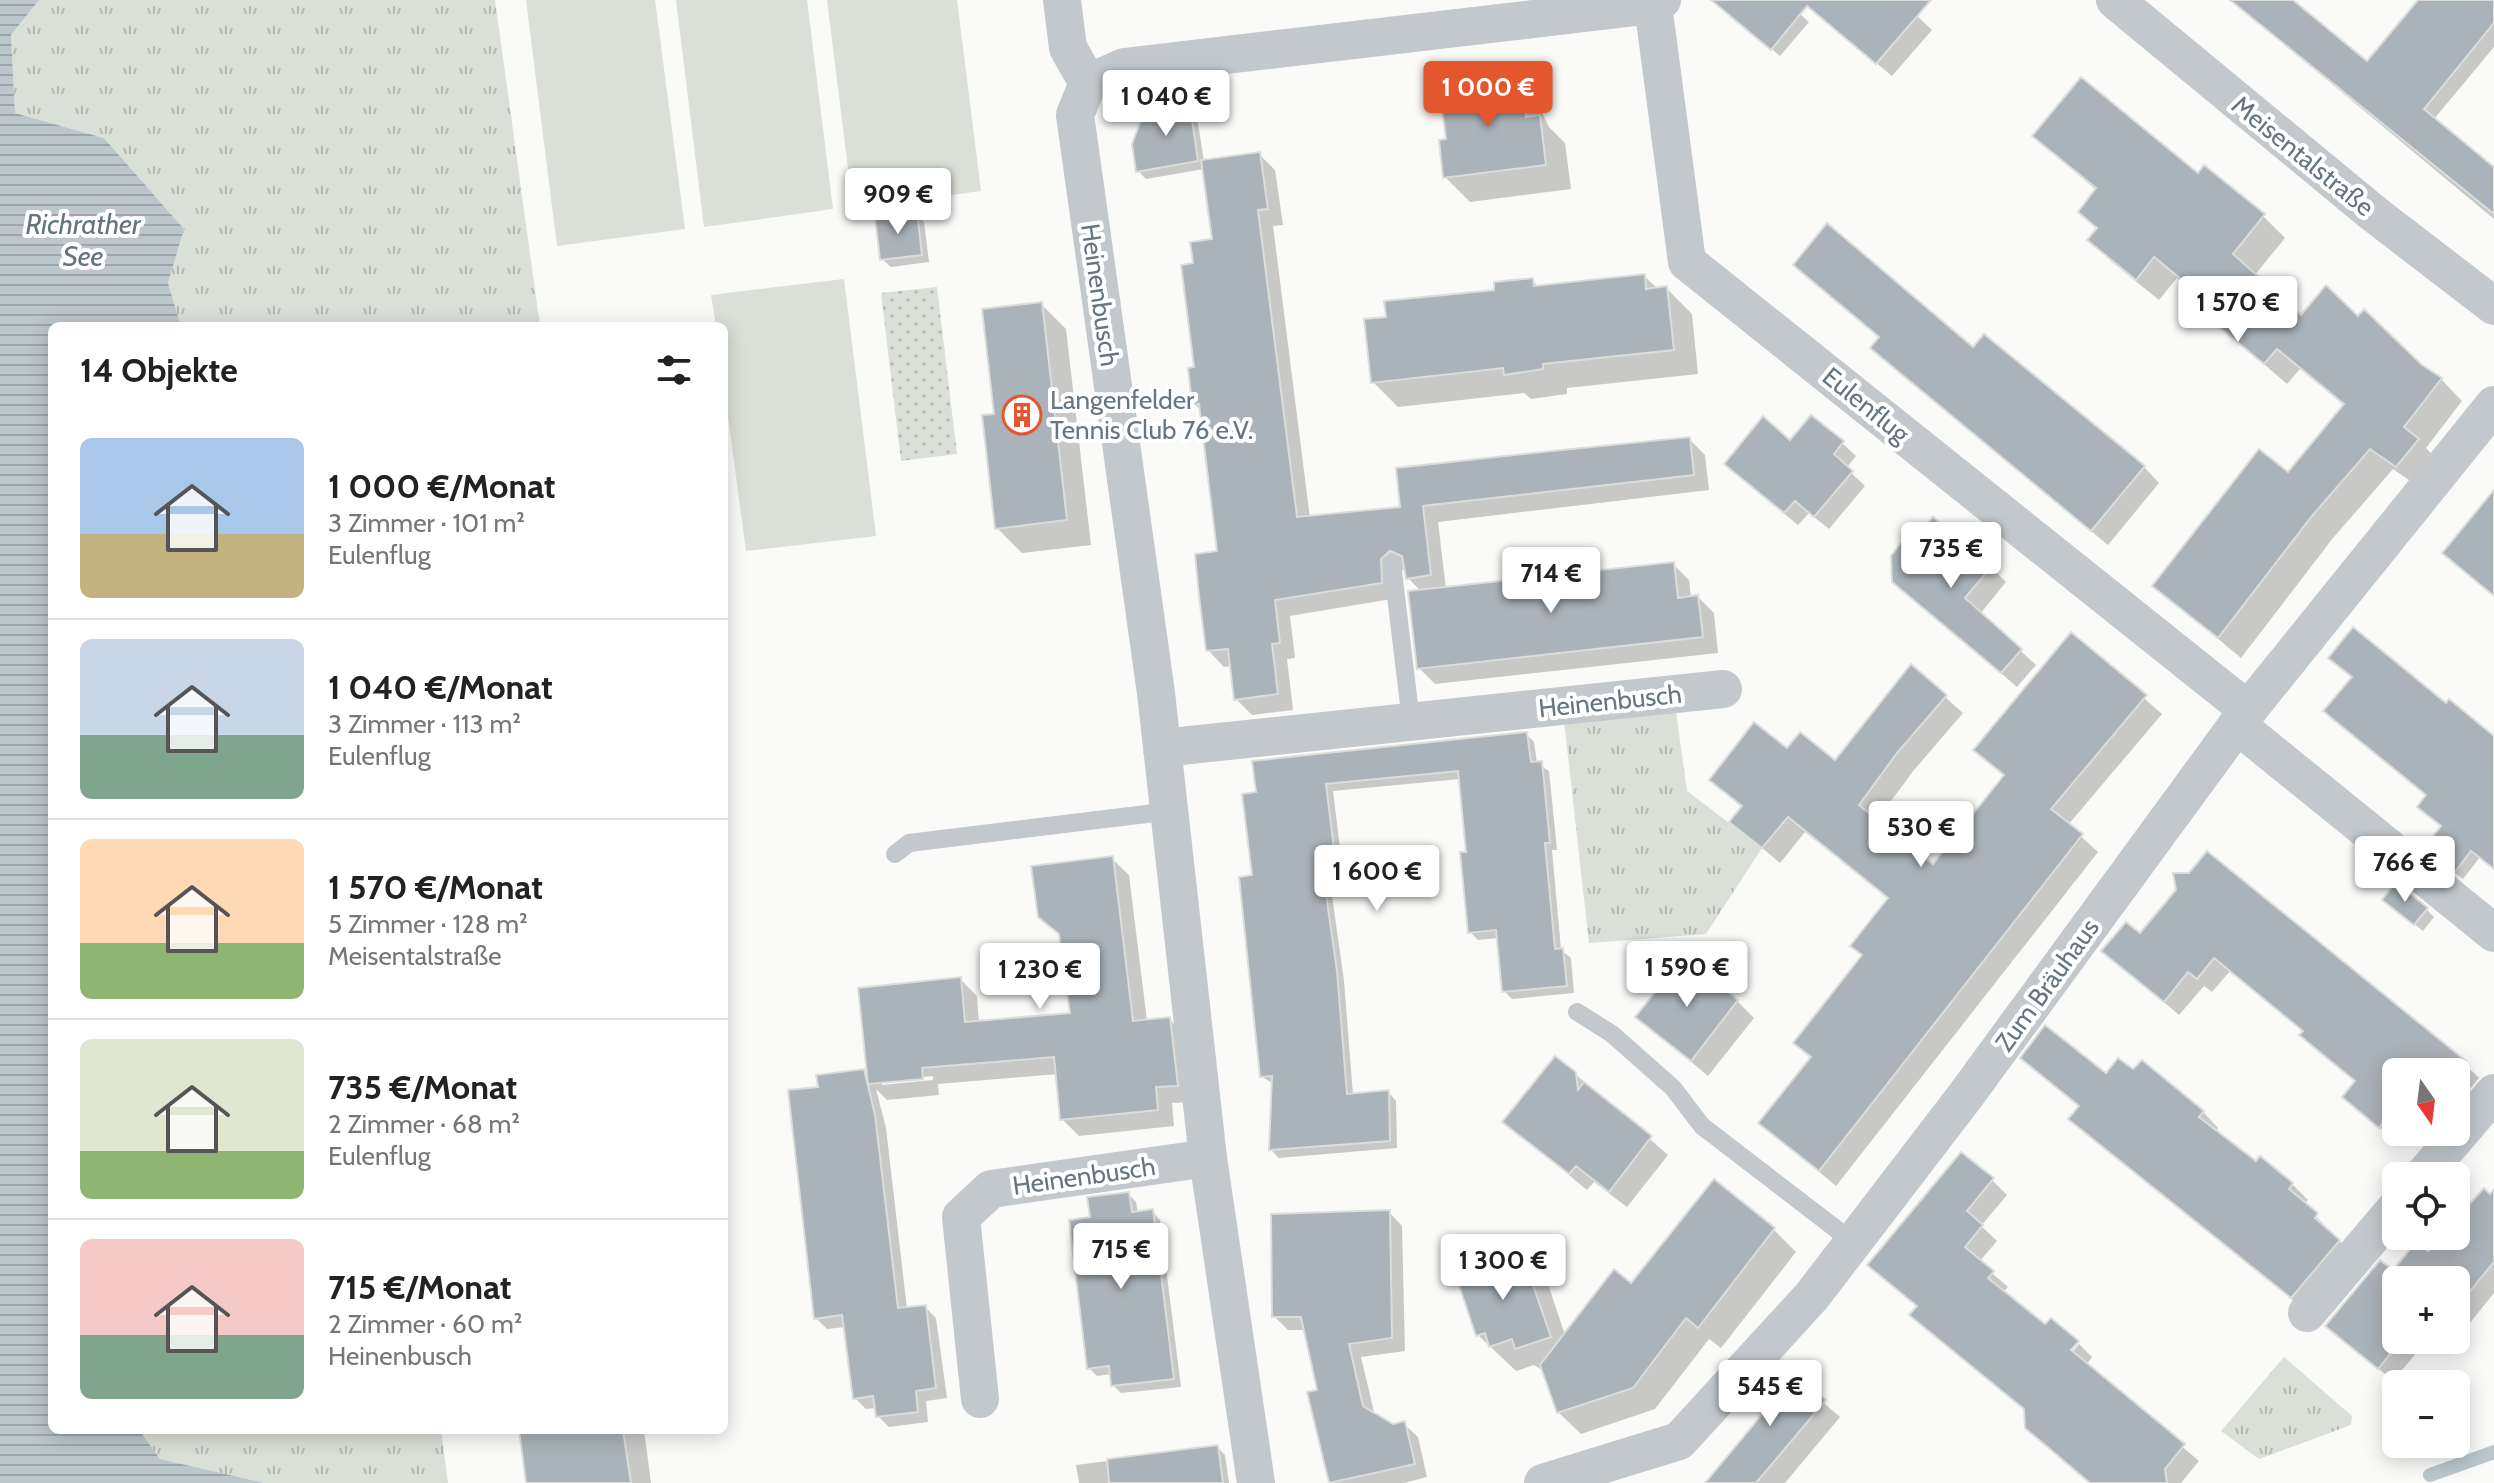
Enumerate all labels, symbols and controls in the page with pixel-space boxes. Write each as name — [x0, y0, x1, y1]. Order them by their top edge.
pin: 1 000 € — [1414, 61, 1562, 129]
pin: 1 040 € — [1092, 70, 1240, 138]
text: 1 000 € — [1441, 71, 1535, 103]
text: 1 040 € — [1121, 80, 1211, 112]
street label: Meisentalstraße — [2225, 89, 2381, 223]
pin: 909 € — [842, 168, 954, 236]
text: 909 € — [863, 178, 933, 210]
water label: Richrather See — [26, 207, 142, 273]
street label: Heinenbusch — [1074, 222, 1126, 368]
pin: 1 570 € — [2164, 276, 2312, 344]
text: 1 570 € — [2196, 286, 2280, 318]
icon: filters — [652, 348, 696, 392]
text: 14 Objekte — [80, 349, 238, 391]
street label: Eulenflug — [1816, 360, 1917, 450]
place label: Langenfelder Tennis Club 76 e.V. — [1050, 384, 1253, 446]
building icon: Langenfelder Tennis Club 76 e.V. — [1001, 394, 1043, 436]
text: 1 000 €/Monat — [328, 465, 556, 507]
icon: home — [144, 470, 240, 566]
text: 3 Zimmer · 101 m² — [328, 507, 525, 539]
pin: 735 € — [1895, 522, 2007, 590]
text: 735 € — [1919, 532, 1983, 564]
text: Eulenflug — [328, 539, 431, 571]
pin: 714 € — [1495, 547, 1607, 615]
text: 714 € — [1520, 557, 1582, 589]
text: 1 040 €/Monat — [328, 666, 553, 708]
icon: home — [144, 671, 240, 767]
street label: Heinenbusch — [1537, 678, 1683, 724]
text: 3 Zimmer · 113 m² — [328, 708, 521, 740]
text: Eulenflug — [328, 740, 431, 772]
pin: 530 € — [1865, 801, 1977, 869]
text: 530 € — [1887, 811, 1955, 843]
pin: 766 € — [2349, 836, 2461, 904]
pin: 1 600 € — [1303, 845, 1451, 913]
text: 766 € — [2373, 846, 2437, 878]
text: 1 600 € — [1332, 855, 1422, 887]
text: 1 570 €/Monat — [328, 866, 543, 908]
icon: home — [144, 871, 240, 967]
text: 5 Zimmer · 128 m² — [328, 908, 528, 940]
street label: Zum Bräuhaus — [1988, 912, 2106, 1058]
text: Meisentalstraße — [328, 940, 502, 972]
pin: 1 590 € — [1613, 941, 1761, 1009]
pin: 1 230 € — [966, 943, 1114, 1011]
text: 1 590 € — [1645, 951, 1729, 983]
text: 1 230 € — [998, 953, 1082, 985]
north arrow — [2382, 1058, 2470, 1146]
map controls — [2382, 1058, 2470, 1458]
text: 735 €/Monat — [328, 1066, 517, 1108]
icon: home — [144, 1071, 240, 1167]
text: 2 Zimmer · 68 m² — [328, 1108, 520, 1140]
text: Eulenflug — [328, 1140, 431, 1172]
street label: Heinenbusch — [1011, 1150, 1157, 1202]
button: locate — [2382, 1162, 2470, 1250]
pin: 715 € — [1065, 1223, 1177, 1291]
text: 715 € — [1091, 1233, 1151, 1265]
pin: 1 300 € — [1429, 1234, 1577, 1302]
text: 1 300 € — [1459, 1244, 1547, 1276]
text: 715 €/Monat — [328, 1266, 512, 1308]
button: + — [2382, 1266, 2470, 1354]
icon: home — [144, 1271, 240, 1367]
text: 2 Zimmer · 60 m² — [328, 1308, 522, 1340]
text: Heinenbusch — [328, 1340, 472, 1372]
pin: 545 € — [1714, 1360, 1826, 1428]
text: 545 € — [1737, 1370, 1803, 1402]
button: − — [2382, 1370, 2470, 1458]

